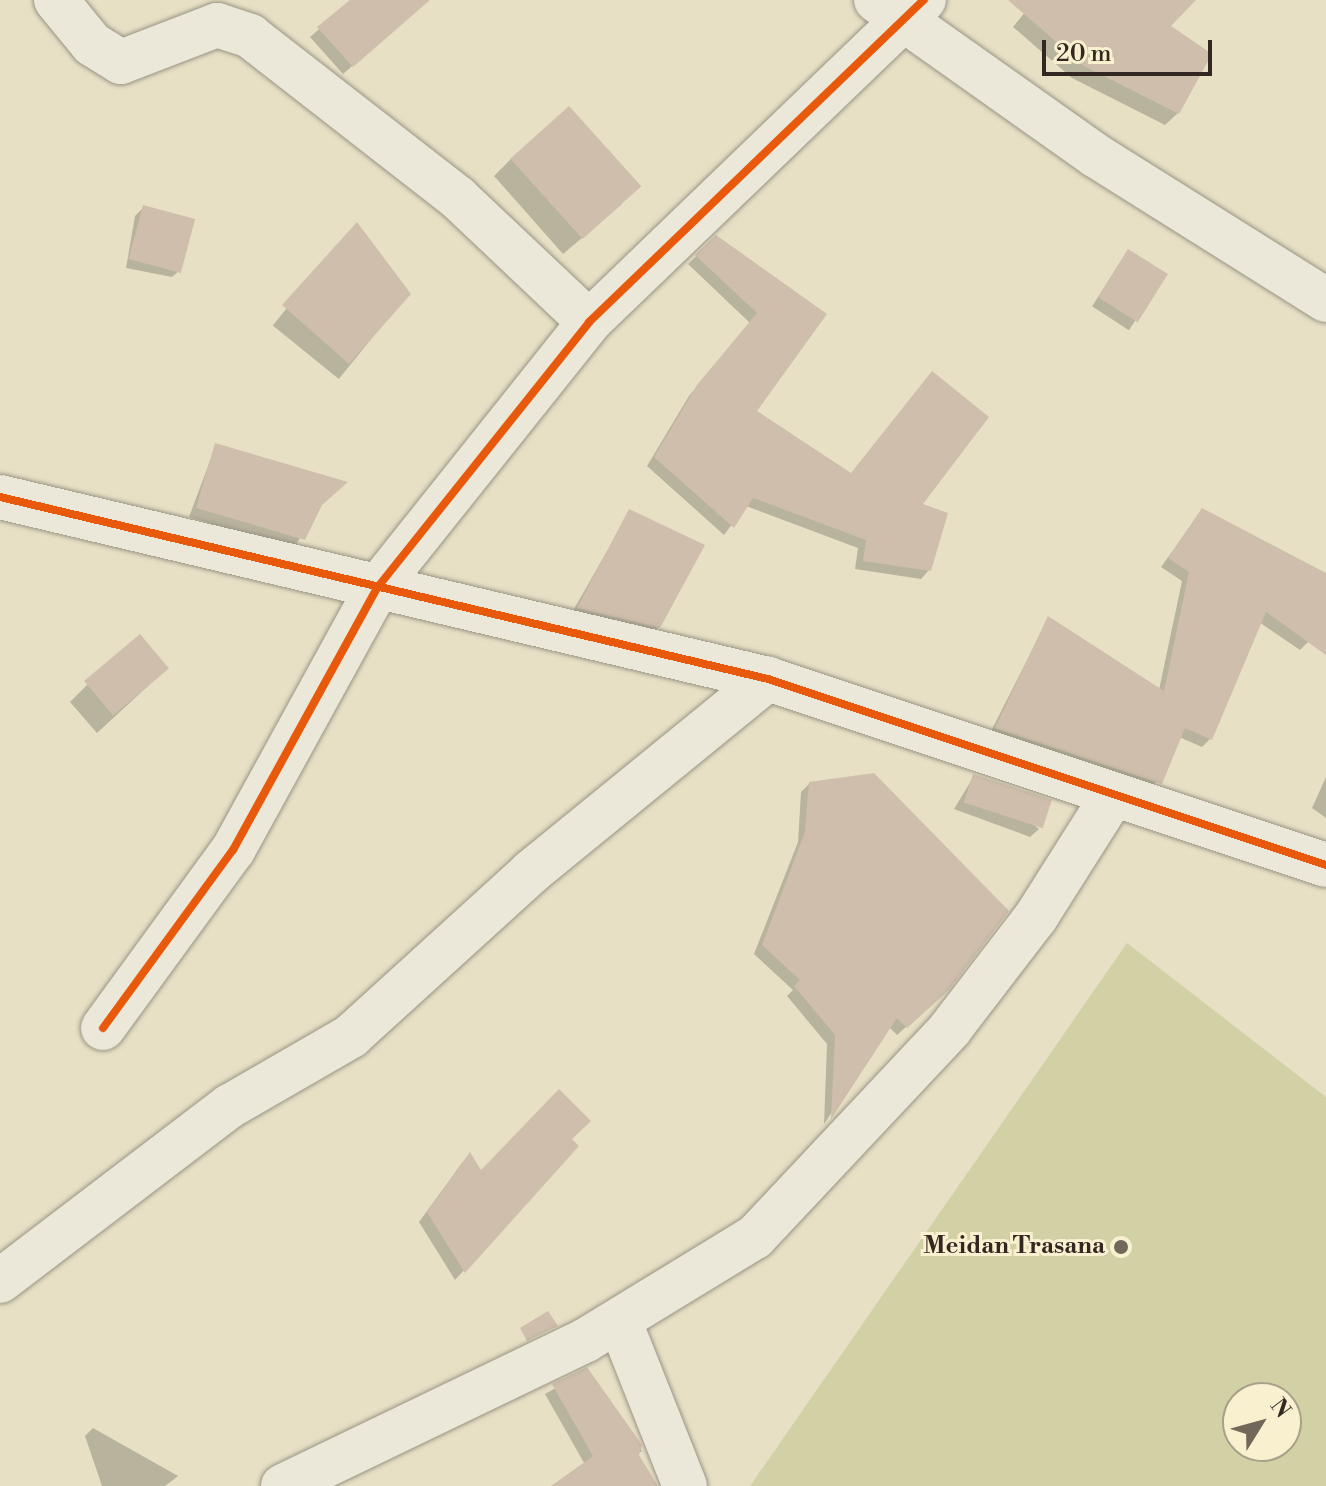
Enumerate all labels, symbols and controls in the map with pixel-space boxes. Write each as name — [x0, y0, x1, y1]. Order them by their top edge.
scale bar — [1046, 24, 1216, 74]
text: 20 m — [1056, 39, 1112, 69]
place label: Meidan Trasana — [923, 1233, 1105, 1261]
marker: Meidan Trasana — [1112, 1238, 1130, 1256]
north arrow — [1222, 1382, 1302, 1462]
text: N — [1264, 1393, 1296, 1424]

